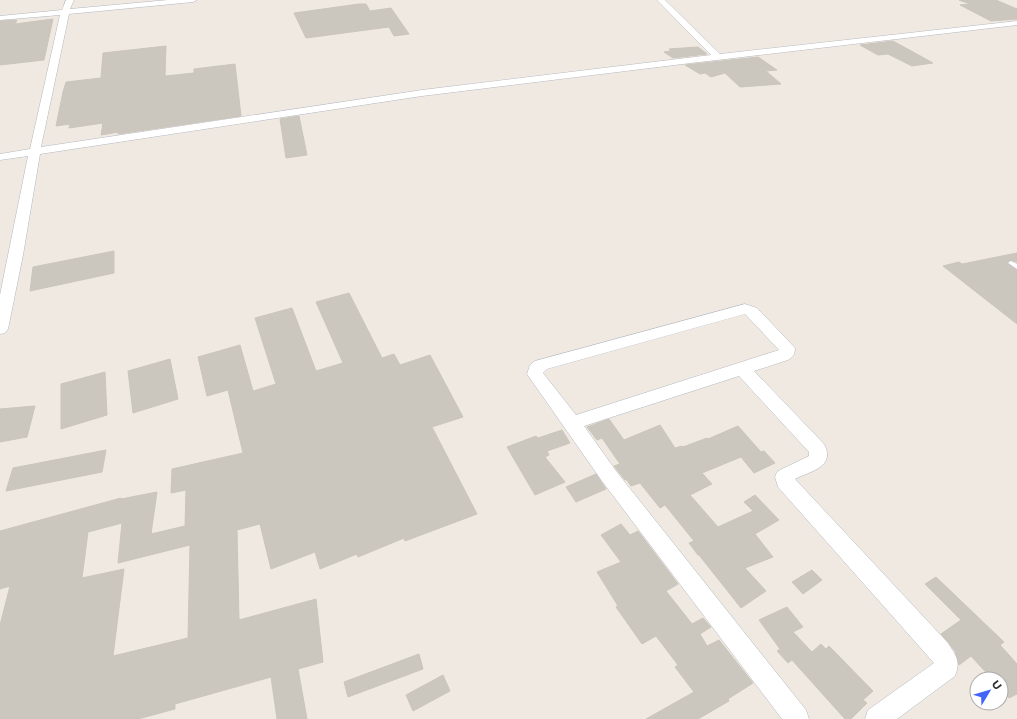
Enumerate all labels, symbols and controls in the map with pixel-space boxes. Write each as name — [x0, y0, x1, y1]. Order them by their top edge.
north arrow — [969, 671, 1009, 711]
text: U — [989, 677, 1005, 693]

